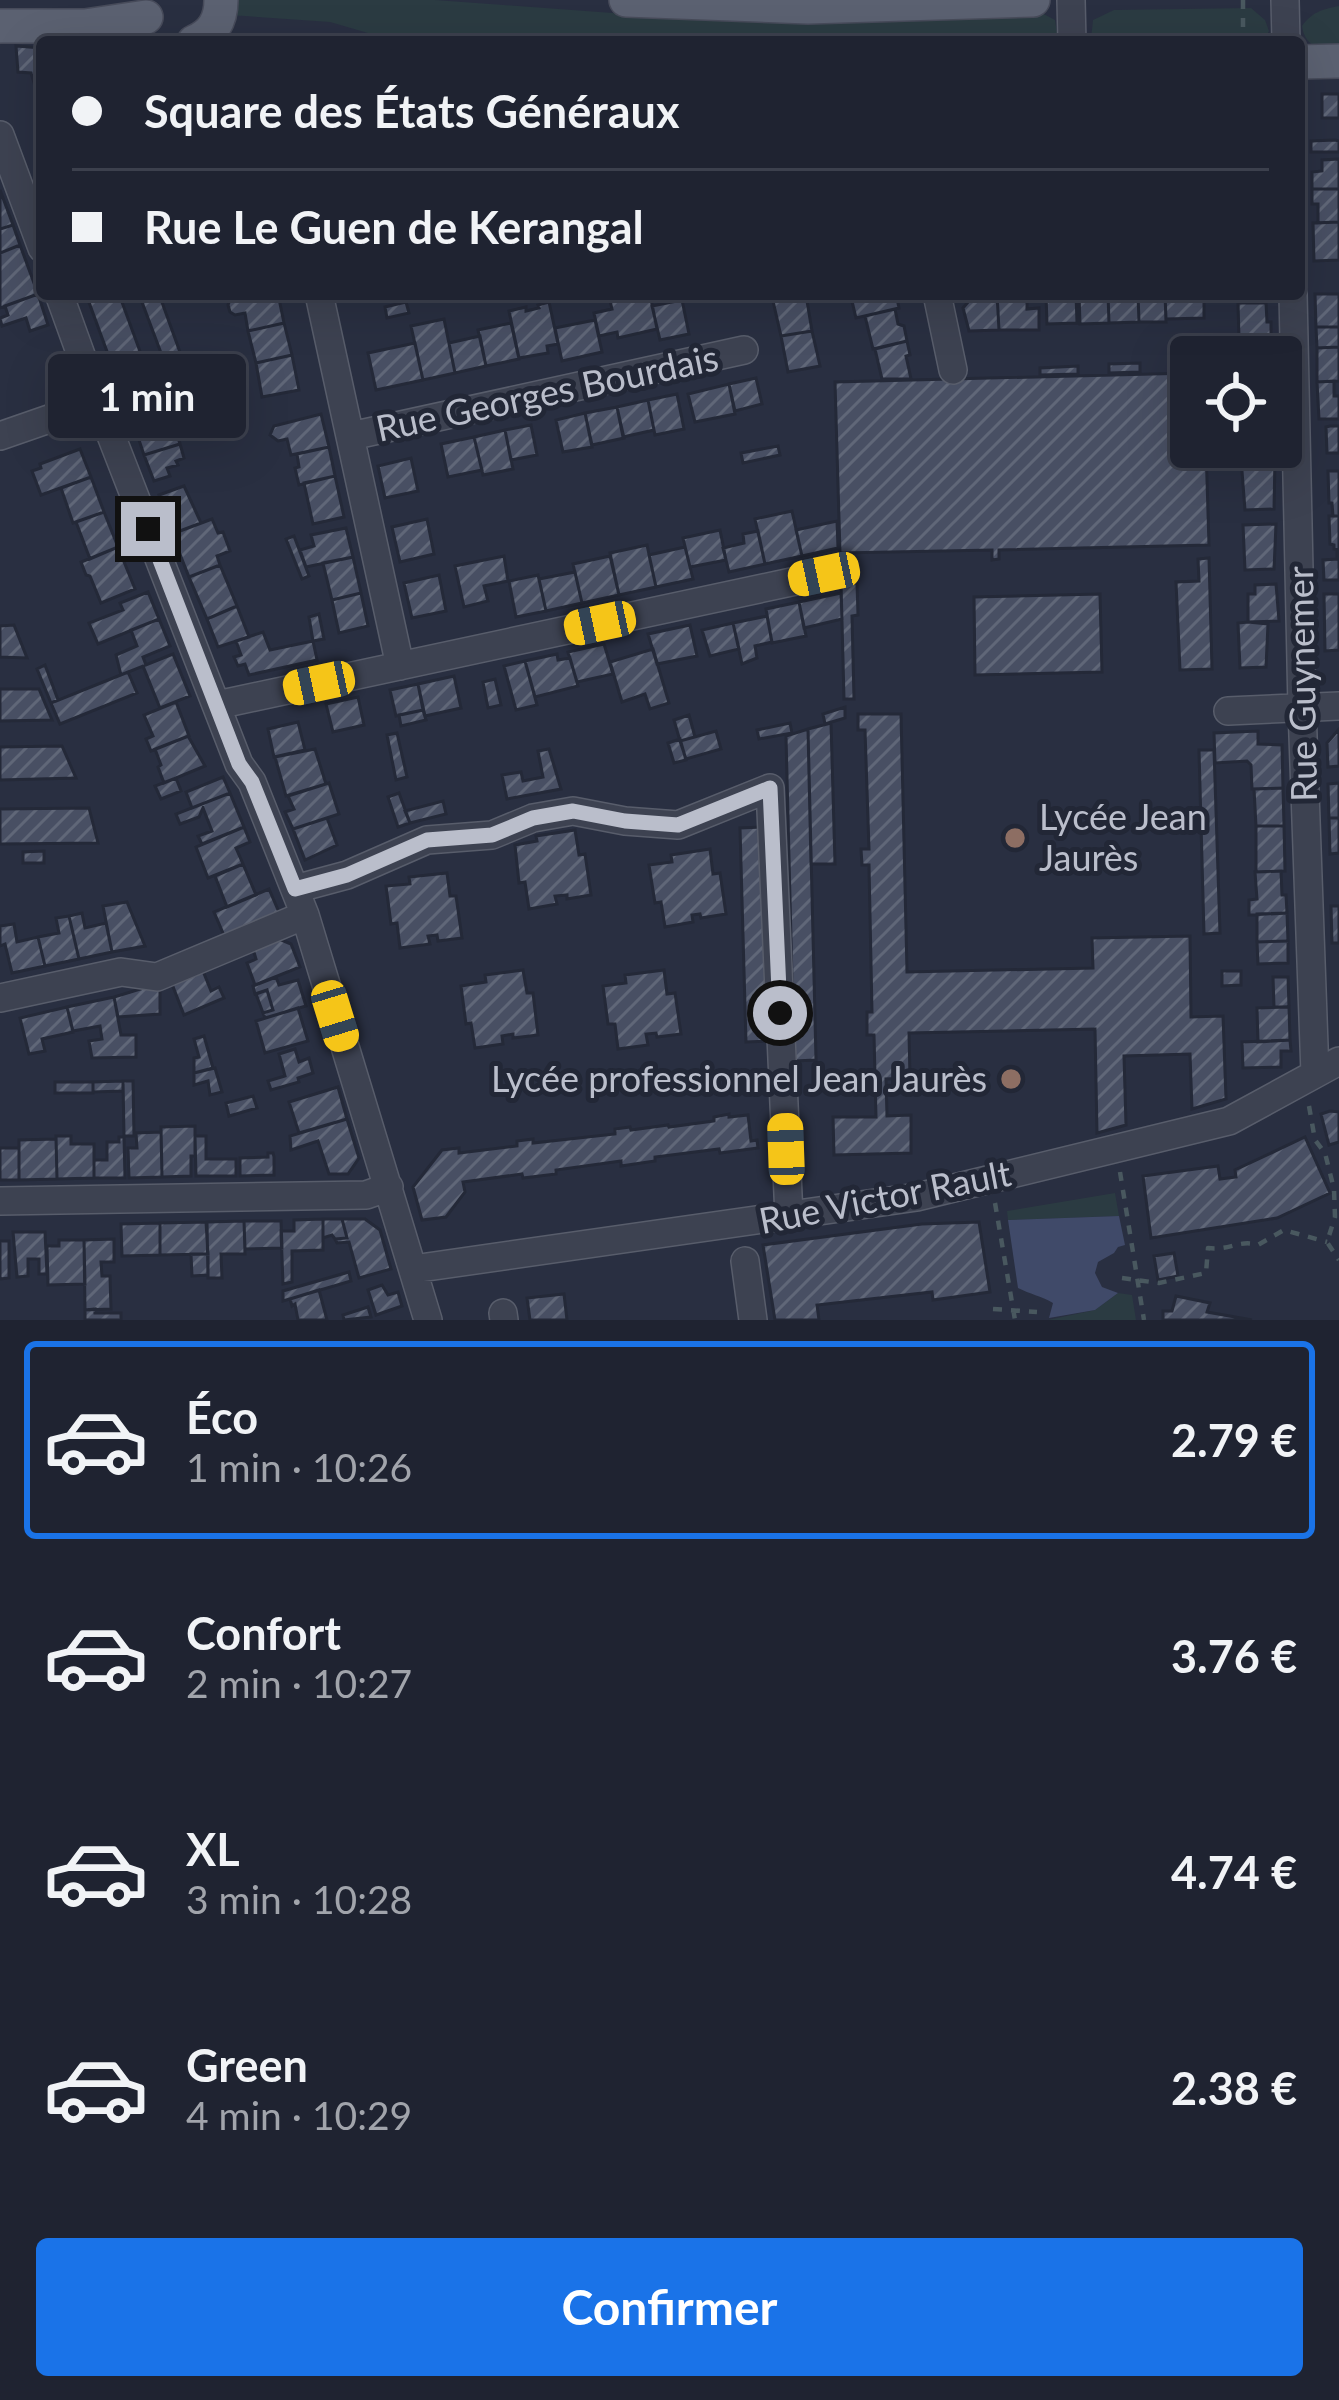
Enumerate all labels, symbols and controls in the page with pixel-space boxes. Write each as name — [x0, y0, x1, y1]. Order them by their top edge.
text: Square des États Généraux — [144, 84, 679, 138]
text: Rue Le Guen de Kerangal — [144, 200, 644, 254]
street label: Rue Georges Bourdais — [372, 334, 722, 450]
map controls — [1170, 336, 1302, 468]
button: locate — [1170, 336, 1302, 468]
callout: 1 min — [49, 355, 247, 439]
text: 1 min — [99, 373, 195, 419]
route end — [121, 502, 175, 556]
car — [785, 549, 863, 599]
street label: Rue Guynemer — [1277, 566, 1325, 802]
car — [561, 598, 639, 648]
car — [280, 658, 358, 708]
place label: Lycée Jean Jaurès — [1039, 794, 1207, 879]
marker: Lycée Jean Jaurès — [1002, 825, 1028, 851]
car — [307, 976, 363, 1056]
route start — [753, 986, 807, 1040]
place label: Lycée professionnel Jean Jaurès — [491, 1056, 987, 1100]
marker: Lycée professionnel Jean Jaurès — [998, 1066, 1024, 1092]
car — [767, 1112, 805, 1186]
street label: Rue Victor Rault — [755, 1150, 1014, 1242]
icon: car — [42, 1386, 150, 1494]
text: Éco — [186, 1390, 258, 1444]
text: 2.79 € — [1171, 1413, 1297, 1467]
text: 1 min · 10:26 — [186, 1444, 412, 1490]
icon: car — [42, 1602, 150, 1710]
text: Confort — [186, 1606, 341, 1660]
text: 3.76 € — [1171, 1629, 1297, 1683]
text: 2 min · 10:27 — [186, 1660, 412, 1706]
icon: car — [42, 1818, 150, 1926]
text: XL — [186, 1822, 240, 1876]
text: 4.74 € — [1171, 1845, 1297, 1899]
text: 3 min · 10:28 — [186, 1876, 412, 1922]
icon: car — [42, 2034, 150, 2142]
text: Green — [186, 2038, 308, 2092]
text: 2.38 € — [1171, 2061, 1297, 2115]
text: 4 min · 10:29 — [186, 2092, 412, 2138]
button: Confirmer — [36, 2238, 1303, 2376]

